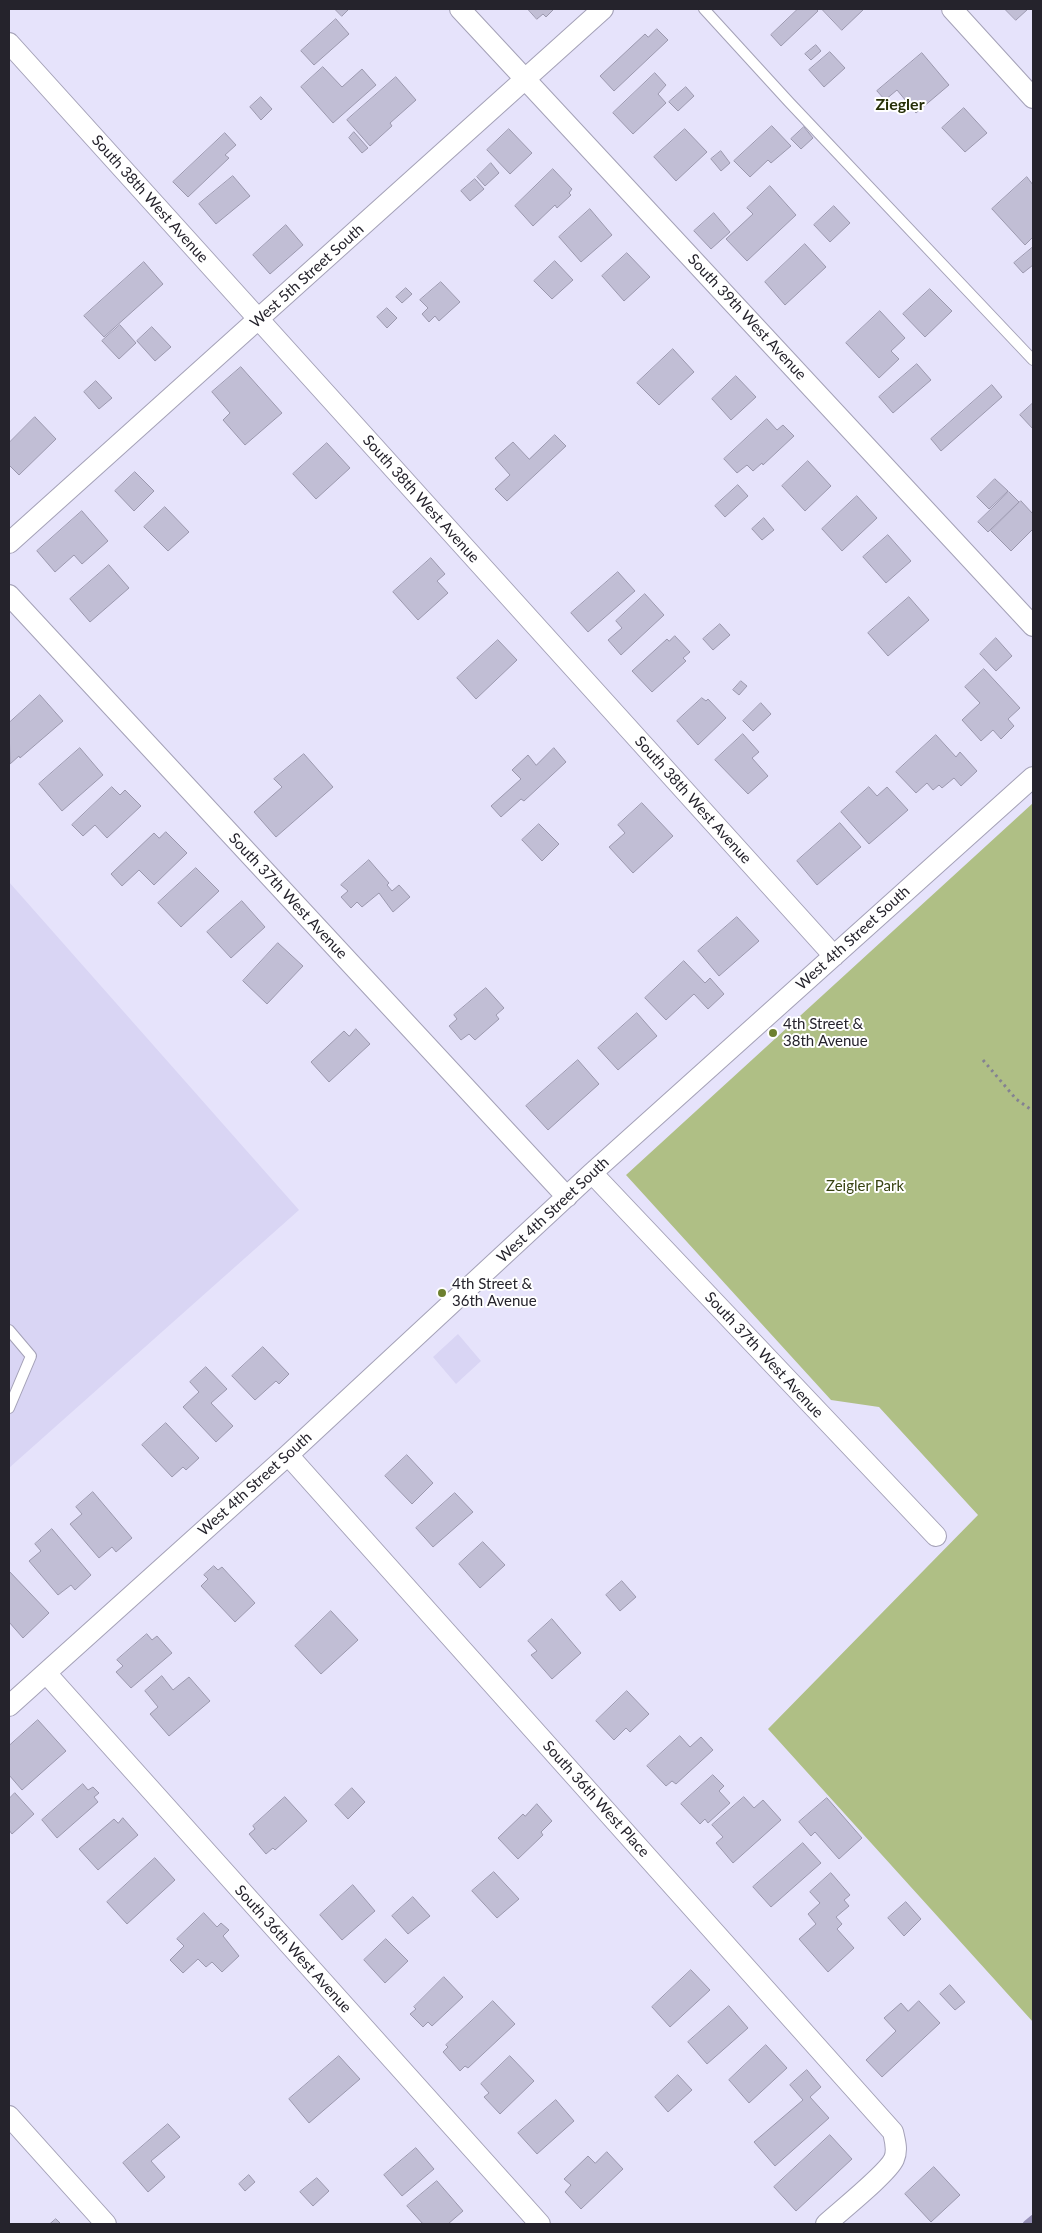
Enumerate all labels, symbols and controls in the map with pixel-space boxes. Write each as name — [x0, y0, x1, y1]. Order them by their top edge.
district label: Ziegler — [875, 95, 925, 115]
street label: South 38th West Avenue — [88, 131, 212, 267]
street label: West 5th Street South — [246, 220, 368, 332]
street label: South 39th West Avenue — [684, 250, 810, 384]
street label: South 38th West Avenue — [359, 431, 483, 567]
street label: South 38th West Avenue — [631, 732, 755, 868]
street label: South 37th West Avenue — [225, 829, 351, 963]
street label: West 4th Street South — [792, 882, 914, 994]
place label: 4th Street & 38th Avenue — [783, 1015, 868, 1050]
marker: 4th Street & 38th Avenue — [767, 1027, 779, 1039]
street label: West 4th Street South — [493, 1153, 613, 1267]
park label: Zeigler Park — [826, 1177, 904, 1195]
place label: 4th Street & 36th Avenue — [452, 1275, 537, 1310]
marker: 4th Street & 36th Avenue — [436, 1287, 448, 1299]
street label: South 37th West Avenue — [701, 1288, 827, 1422]
street label: West 4th Street South — [194, 1428, 316, 1540]
street label: South 36th West Place — [539, 1737, 653, 1861]
street label: South 36th West Avenue — [231, 1881, 355, 2017]

